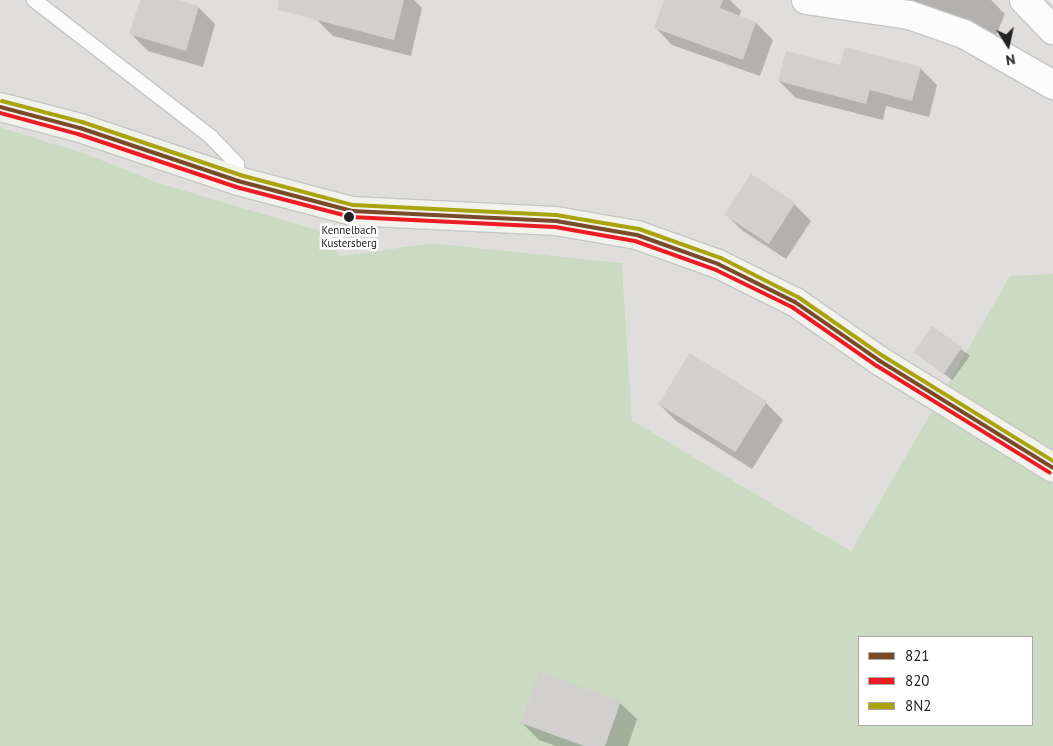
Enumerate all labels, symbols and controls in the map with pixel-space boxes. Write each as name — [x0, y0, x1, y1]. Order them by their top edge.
north arrow — [983, 20, 1033, 70]
text: N — [1005, 50, 1017, 69]
marker: Kennelbach Kustersberg — [344, 212, 354, 222]
place label: Kennelbach Kustersberg — [321, 224, 377, 250]
legend — [858, 636, 1033, 726]
text: 821 — [905, 646, 930, 665]
text: 820 — [905, 671, 930, 690]
text: 8N2 — [905, 696, 931, 715]

